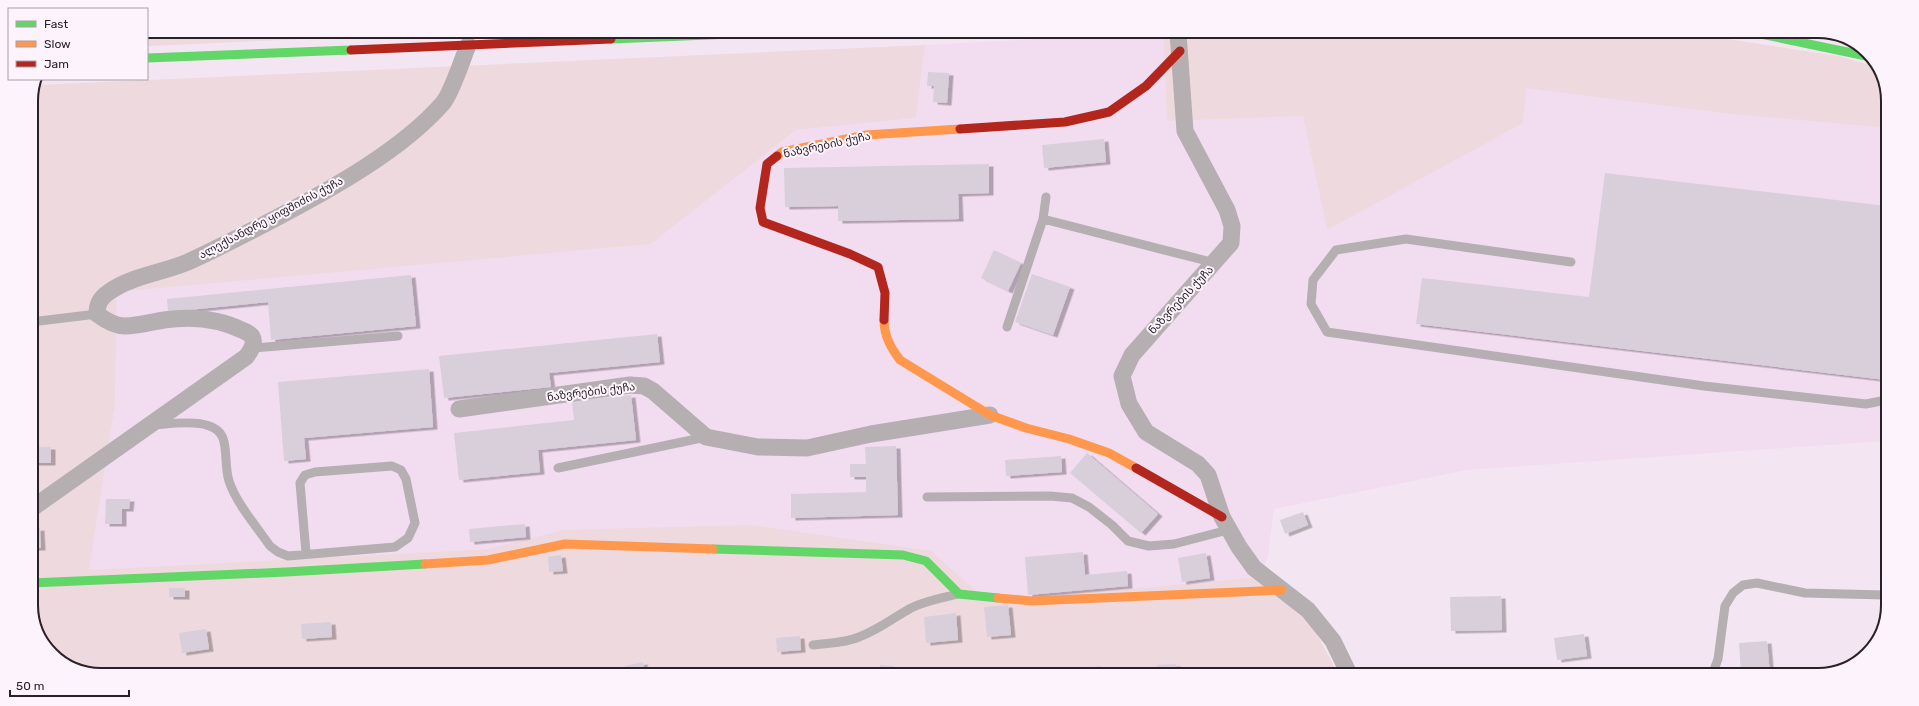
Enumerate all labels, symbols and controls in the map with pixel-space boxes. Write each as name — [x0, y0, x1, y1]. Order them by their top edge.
legend — [8, 8, 148, 80]
text: Fast — [44, 17, 68, 31]
text: Slow — [44, 37, 71, 51]
text: Jam — [44, 57, 69, 71]
street label: ნაზვრების ქუჩა — [782, 129, 872, 161]
street label: ალექსანდრე ყიფშიძის ქუჩა — [197, 174, 345, 262]
street label: ნაზვრების ქუჩა — [1146, 263, 1216, 337]
street label: ნაზვრების ქუჩა — [546, 380, 636, 404]
scale bar — [10, 672, 129, 698]
text: 50 m — [16, 679, 44, 693]

